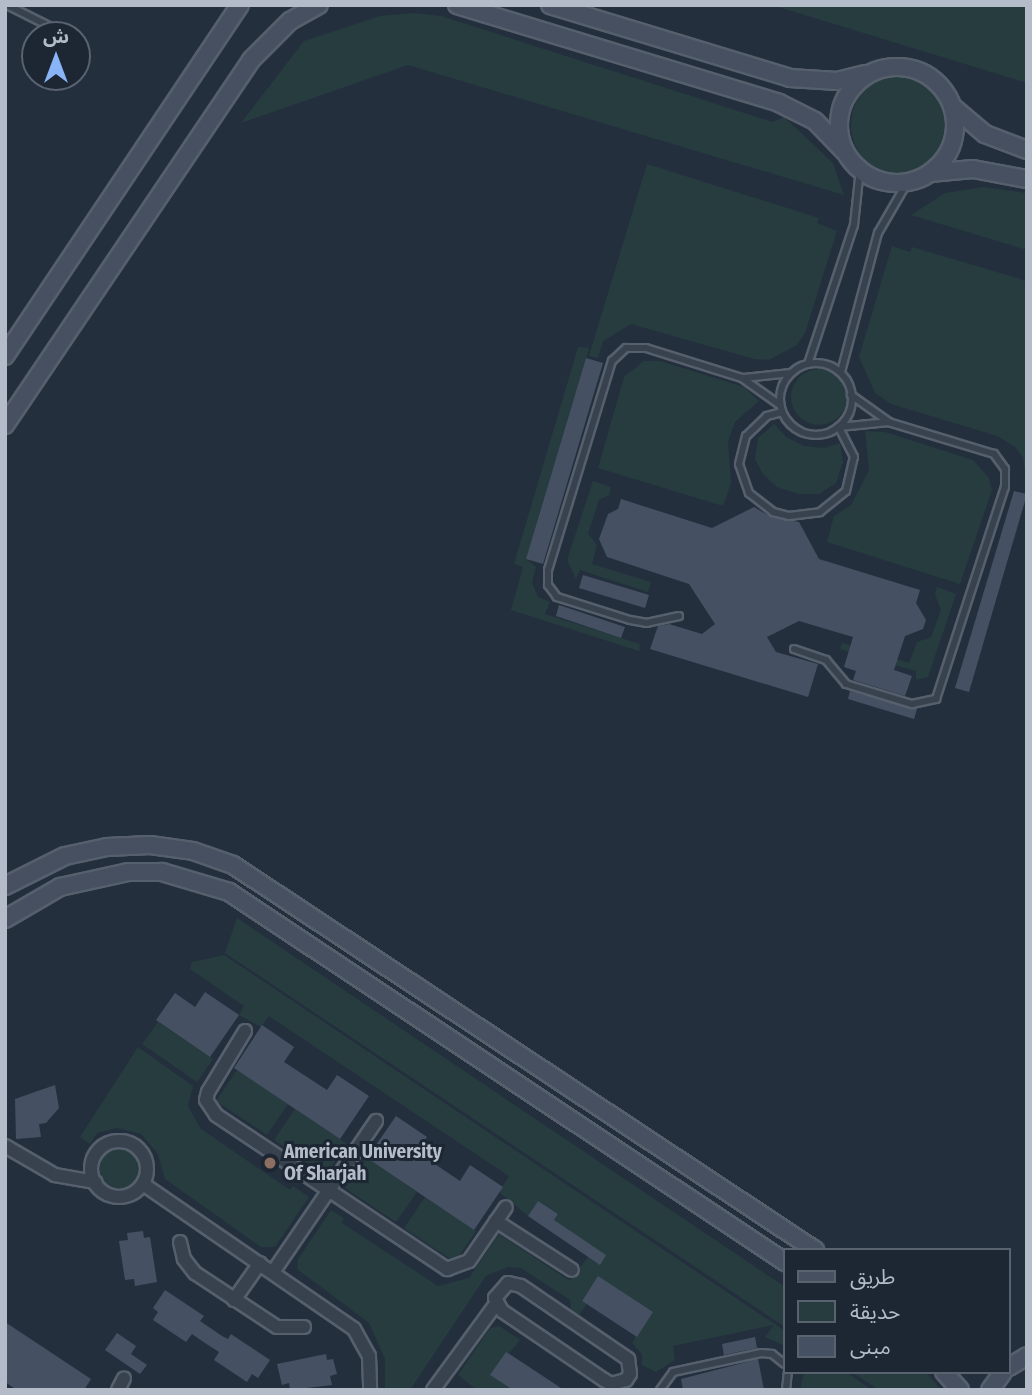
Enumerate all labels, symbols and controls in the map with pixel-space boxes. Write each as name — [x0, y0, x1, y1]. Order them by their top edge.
north arrow — [21, 21, 91, 91]
text: ش — [43, 25, 69, 48]
place label: American University Of Sharjah — [284, 1141, 442, 1185]
marker: American University Of Sharjah — [262, 1155, 278, 1171]
legend — [783, 1248, 1011, 1374]
text: طريق — [850, 1264, 895, 1290]
text: حديقة — [850, 1299, 900, 1325]
text: مبنى — [850, 1334, 891, 1360]

